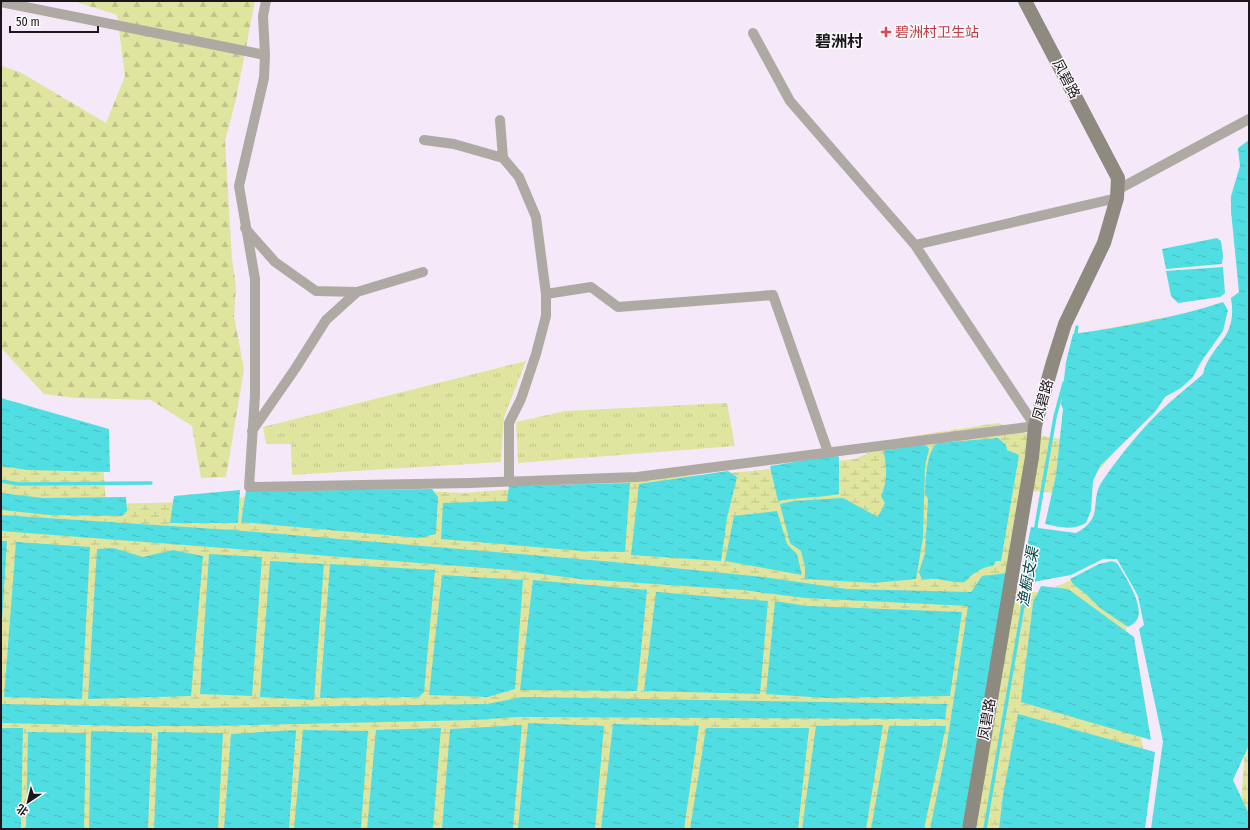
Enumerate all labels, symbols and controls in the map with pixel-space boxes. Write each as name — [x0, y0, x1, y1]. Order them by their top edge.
scale bar — [10, 8, 98, 34]
text: 50 m — [16, 15, 40, 29]
place label: 碧洲村卫生站 — [895, 24, 979, 41]
marker: 碧洲村卫生站 — [880, 26, 892, 38]
district label: 碧洲村 — [815, 32, 863, 51]
street label: 凤碧路 — [1049, 56, 1083, 102]
street label: 凤碧路 — [1029, 378, 1057, 422]
water label: 渔橱支渠 — [1014, 544, 1042, 608]
street label: 凤碧路 — [975, 697, 999, 741]
north arrow — [8, 782, 48, 822]
text: 北 — [14, 801, 31, 818]

